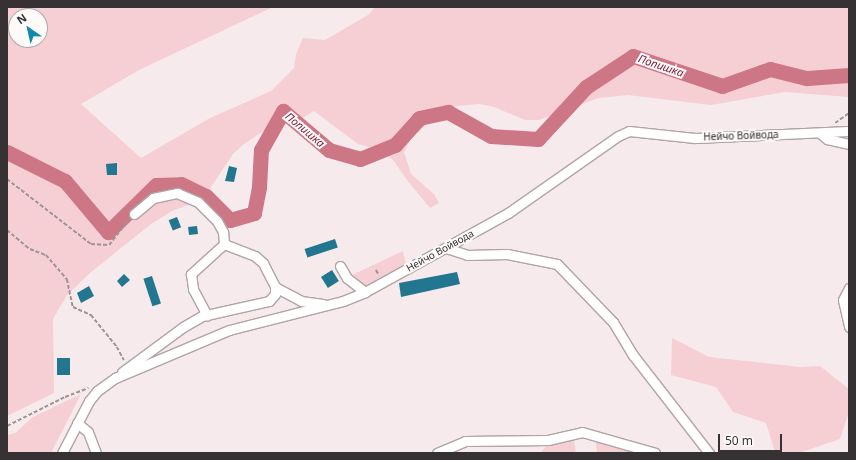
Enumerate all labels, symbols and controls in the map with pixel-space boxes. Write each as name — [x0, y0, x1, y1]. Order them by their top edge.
north arrow — [8, 8, 48, 48]
text: N — [14, 10, 29, 27]
water label: Попишка — [637, 52, 685, 80]
water label: Попишка — [283, 110, 327, 150]
street label: Нейчо Войвода — [703, 129, 779, 143]
street label: Нейчо Войвода — [404, 227, 476, 275]
scale bar — [720, 426, 784, 452]
text: 50 m — [725, 432, 753, 449]

